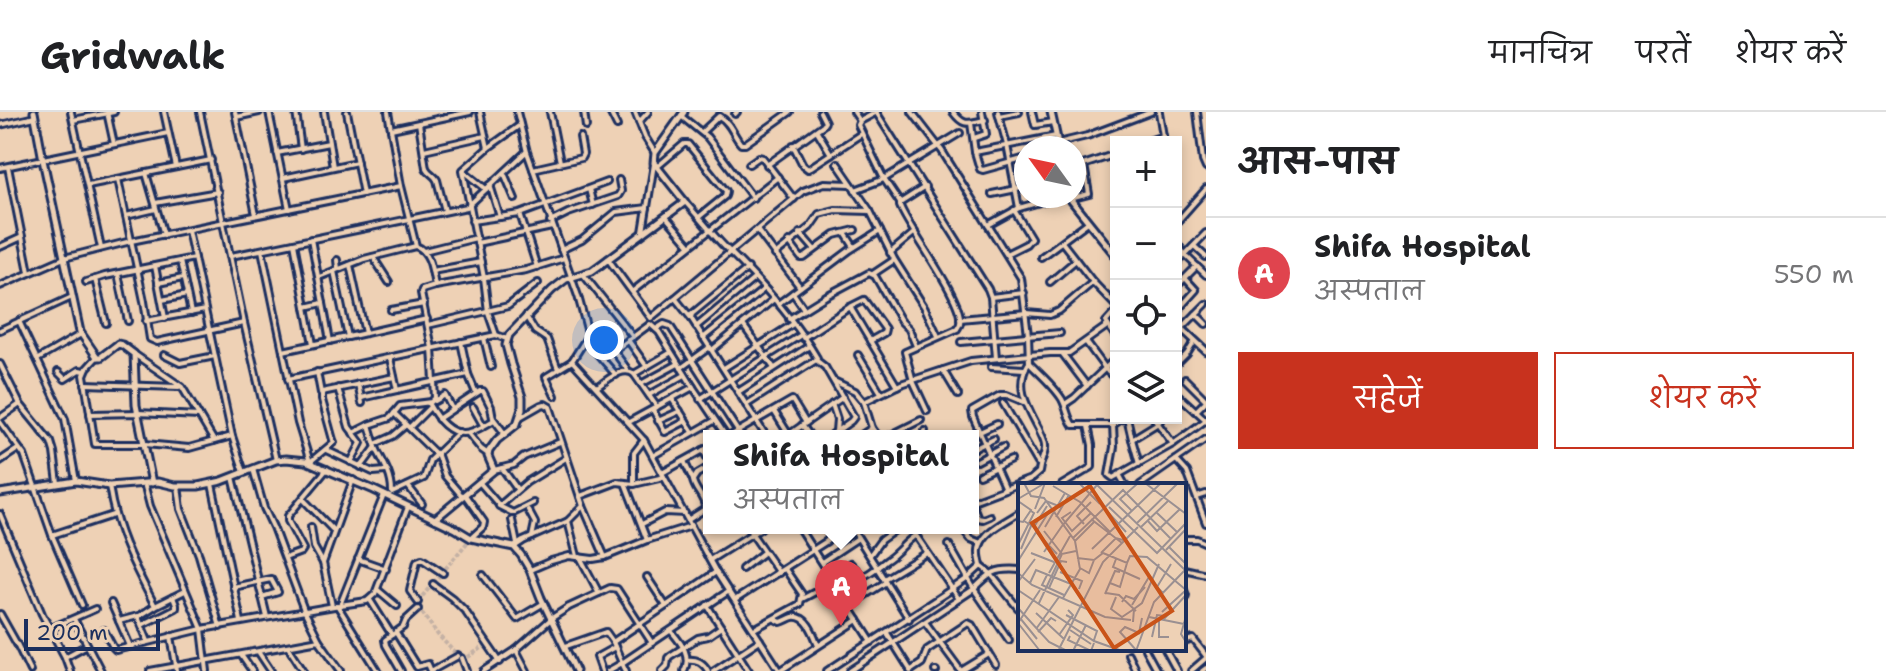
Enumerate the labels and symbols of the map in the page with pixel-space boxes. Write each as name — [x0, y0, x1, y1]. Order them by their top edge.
north arrow — [1014, 136, 1086, 208]
your location — [584, 320, 624, 360]
inset map — [1018, 483, 1186, 651]
pin: A — [815, 560, 867, 626]
scale bar — [24, 615, 160, 651]

